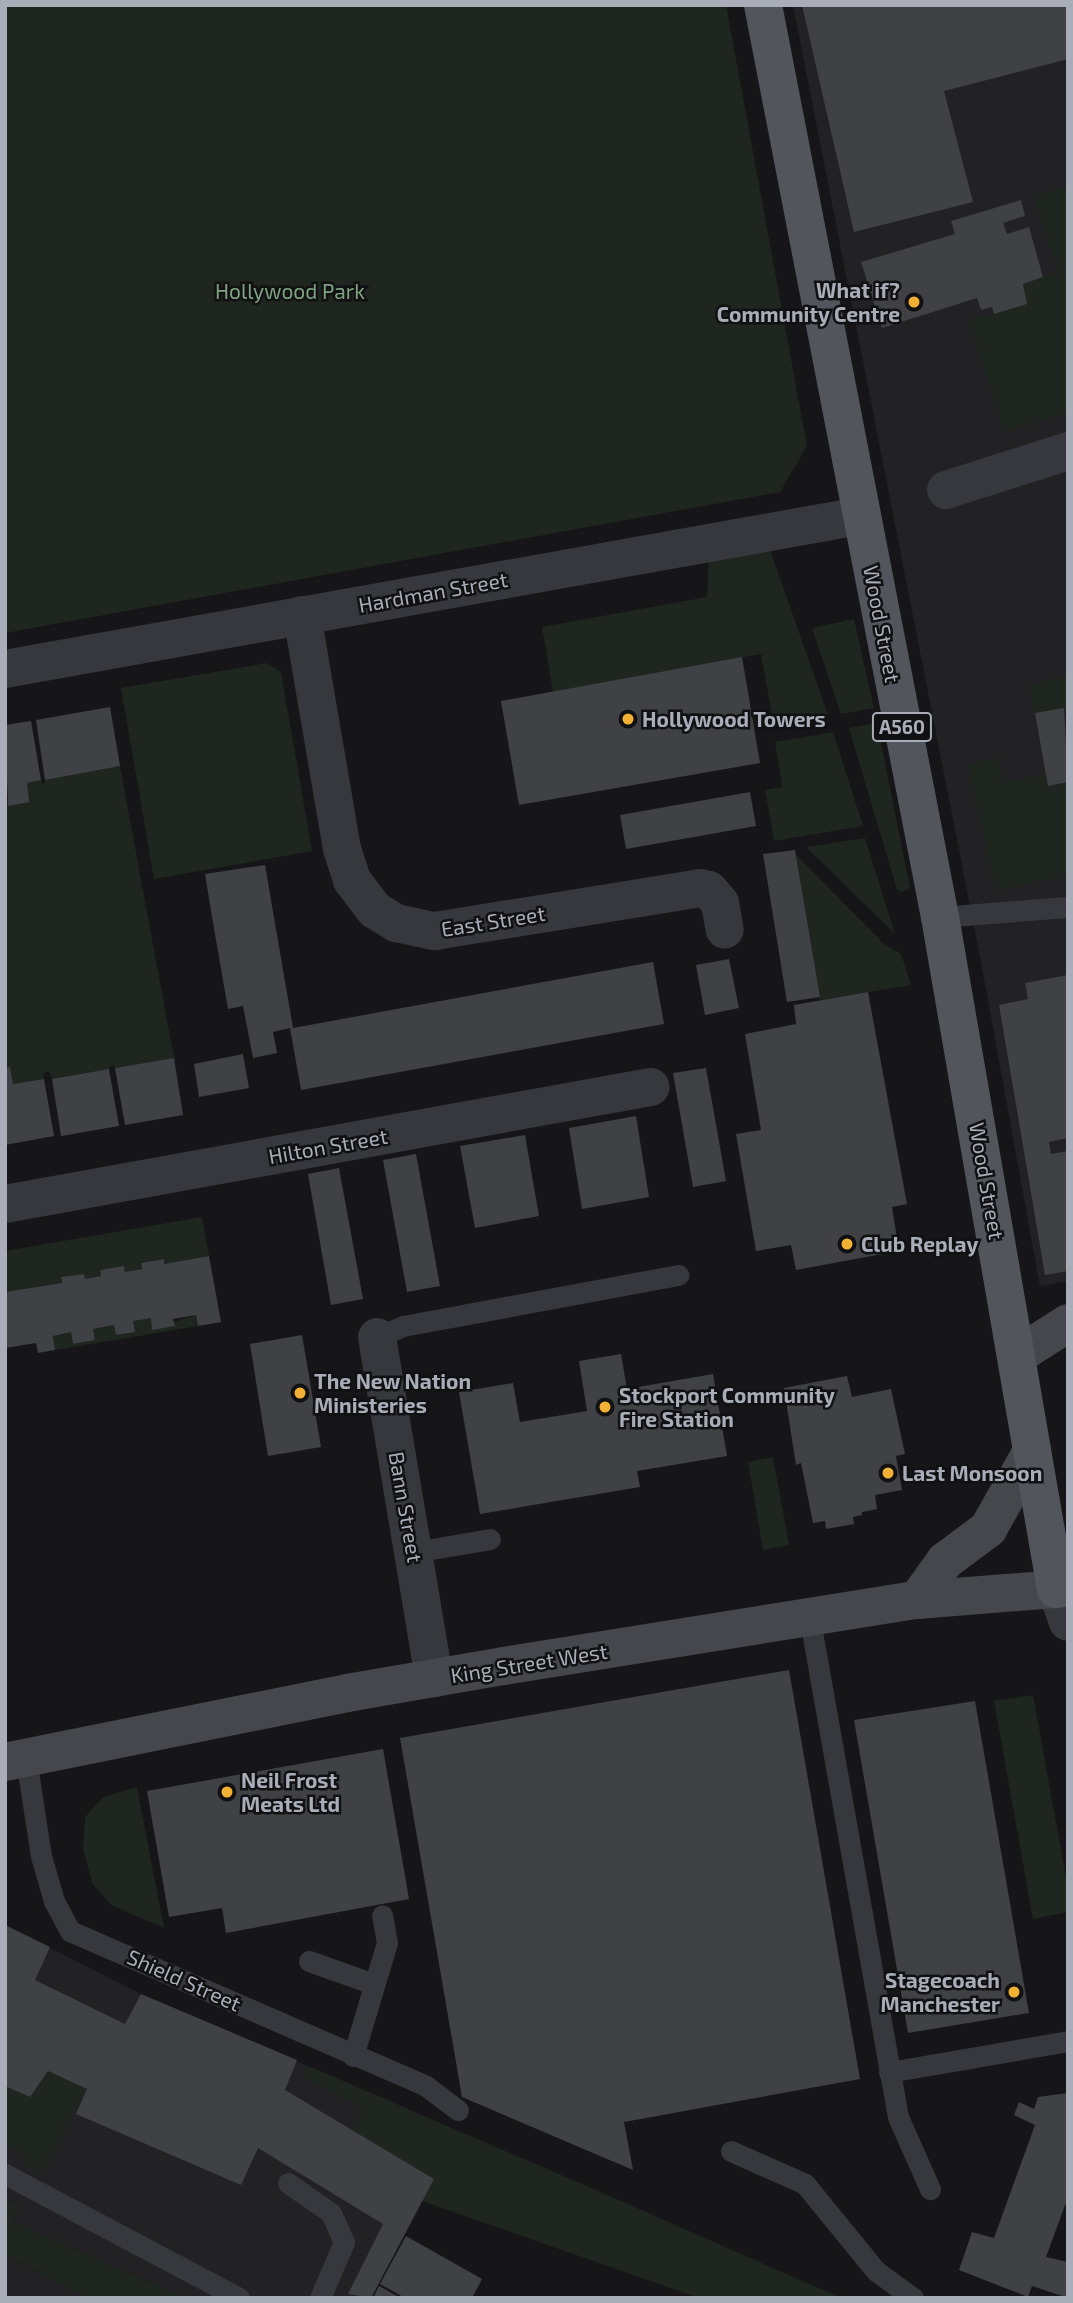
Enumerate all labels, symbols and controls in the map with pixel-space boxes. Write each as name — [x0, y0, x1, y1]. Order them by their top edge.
place label: What if? Community Centre — [716, 277, 900, 327]
park label: Hollywood Park — [215, 278, 365, 304]
marker: What if? Community Centre — [906, 294, 922, 310]
street label: Wood Street — [858, 563, 906, 685]
street label: Hardman Street — [356, 566, 510, 618]
place label: Hollywood Towers — [642, 706, 826, 732]
marker: Hollywood Towers — [620, 711, 636, 727]
road number: A560 — [870, 712, 934, 742]
street label: East Street — [439, 900, 547, 942]
street label: Wood Street — [964, 1120, 1010, 1242]
street label: Hilton Street — [266, 1123, 390, 1169]
place label: Club Replay — [861, 1231, 978, 1257]
marker: Club Replay — [839, 1236, 855, 1252]
place label: The New Nation Ministeries — [314, 1368, 472, 1418]
place label: Stockport Community Fire Station — [619, 1382, 835, 1432]
marker: The New Nation Ministeries — [292, 1385, 308, 1401]
marker: Stockport Community Fire Station — [597, 1399, 613, 1415]
street label: Bann Street — [384, 1450, 428, 1564]
place label: Last Monsoon — [902, 1460, 1042, 1486]
marker: Last Monsoon — [880, 1465, 896, 1481]
street label: King Street West — [449, 1638, 609, 1688]
place label: Neil Frost Meats Ltd — [241, 1767, 340, 1817]
marker: Neil Frost Meats Ltd — [219, 1784, 235, 1800]
street label: Shield Street — [123, 1944, 245, 2016]
place label: Stagecoach Manchester — [880, 1967, 1000, 2017]
marker: Stagecoach Manchester — [1006, 1984, 1022, 2000]

